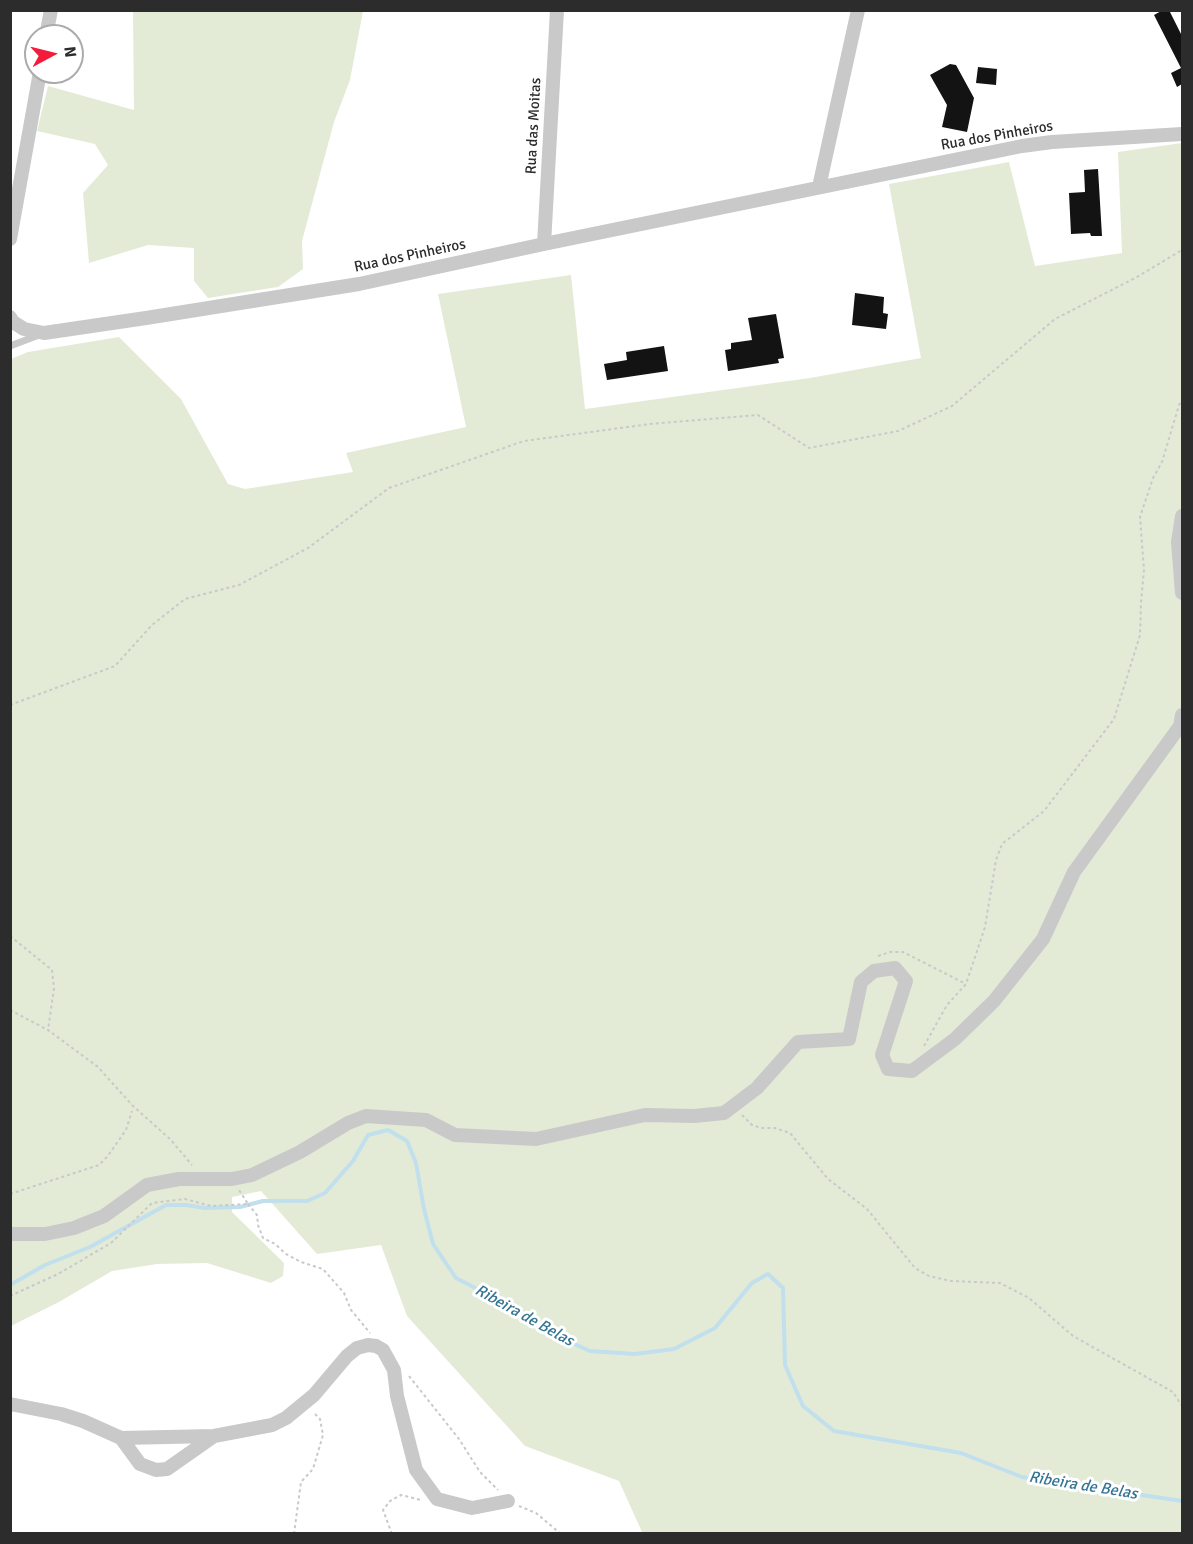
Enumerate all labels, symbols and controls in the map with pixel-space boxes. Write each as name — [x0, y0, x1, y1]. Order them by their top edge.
north arrow — [24, 24, 84, 84]
text: N — [59, 45, 80, 59]
street label: Rua das Moitas — [522, 77, 546, 175]
street label: Rua dos Pinheiros — [940, 117, 1054, 155]
street label: Rua dos Pinheiros — [353, 235, 467, 277]
water label: Ribeira de Belas — [471, 1281, 577, 1351]
water label: Ribeira de Belas — [1027, 1468, 1139, 1504]

